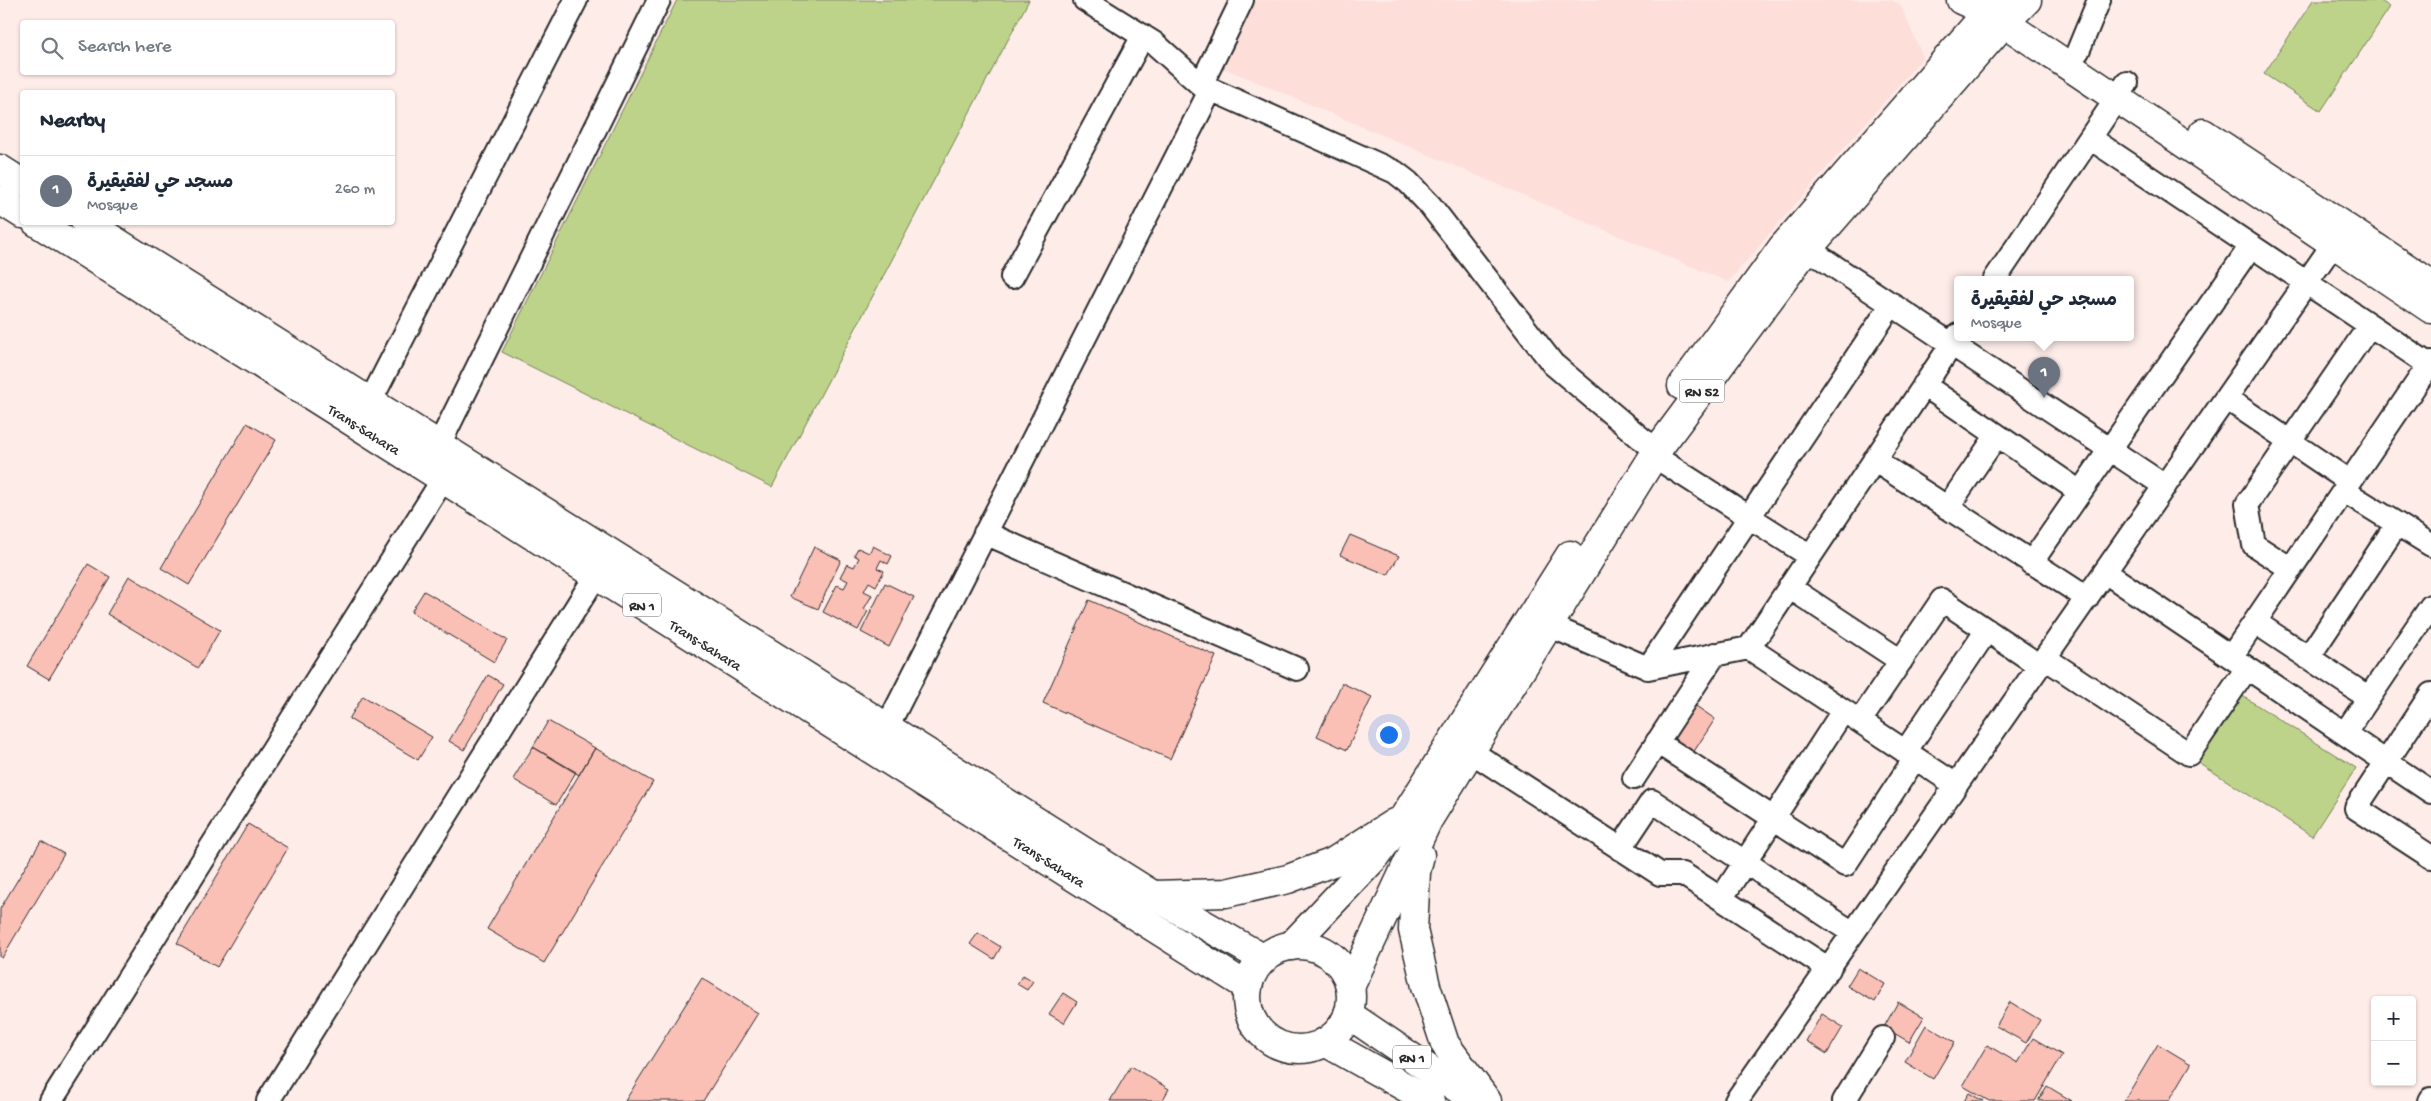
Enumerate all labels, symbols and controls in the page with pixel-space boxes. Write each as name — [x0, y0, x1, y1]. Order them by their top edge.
search box — [20, 20, 395, 75]
icon: search — [38, 34, 66, 62]
text: Search here — [78, 36, 172, 59]
text: Nearby — [40, 110, 105, 135]
text: مسجد حي لفقيقيرة — [87, 172, 233, 195]
text: 1 — [53, 181, 59, 200]
text: 260 m — [335, 181, 375, 200]
text: Mosque — [87, 197, 138, 216]
popup — [1954, 276, 2134, 341]
text: مسجد حي لفقيقيرة — [1971, 290, 2117, 313]
text: Mosque — [1971, 315, 2021, 334]
pin: 1 — [2028, 357, 2060, 398]
road number: RN 52 — [1680, 380, 1724, 402]
street label: Trans-Sahara — [323, 401, 403, 461]
road number: RN 1 — [623, 594, 661, 616]
street label: Trans-Sahara — [664, 616, 745, 676]
your location — [1376, 722, 1402, 748]
street label: Trans-Sahara — [1008, 833, 1088, 893]
map controls — [2371, 996, 2416, 1086]
button: + — [2371, 996, 2416, 1041]
button: − — [2371, 1041, 2416, 1086]
road number: RN 1 — [1393, 1046, 1431, 1068]

